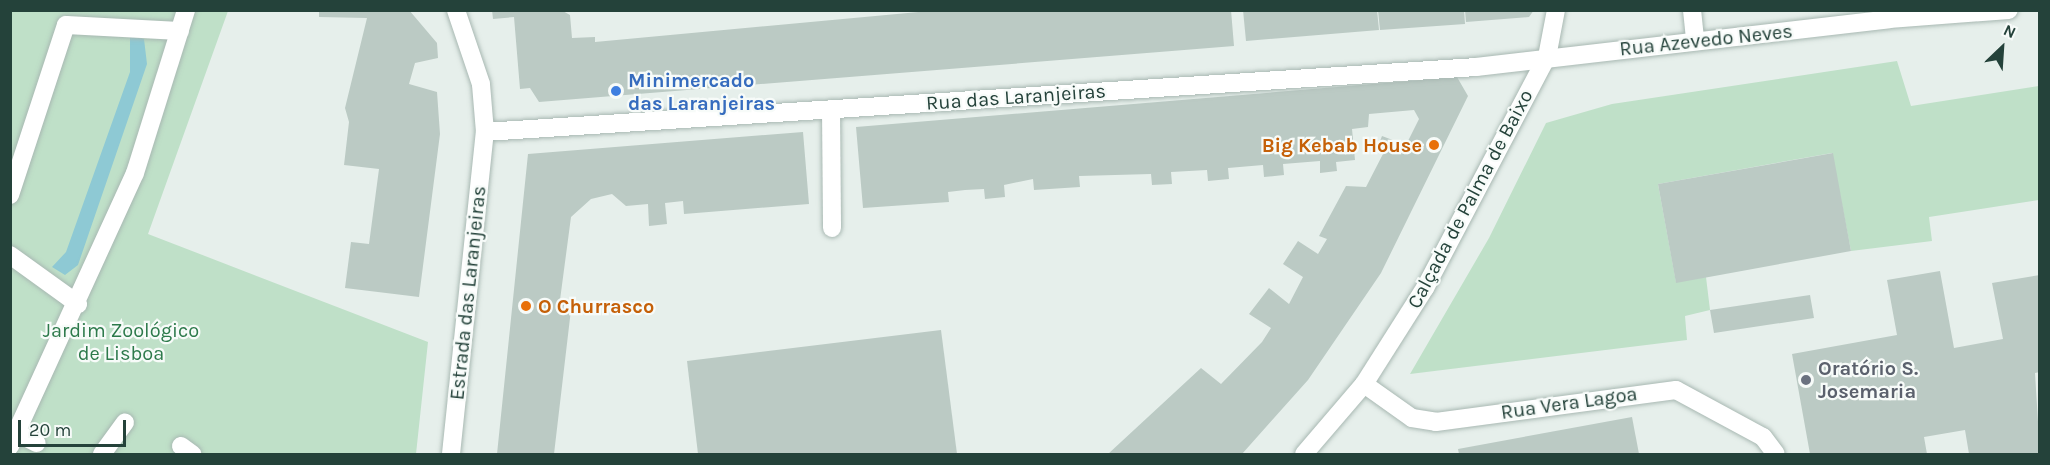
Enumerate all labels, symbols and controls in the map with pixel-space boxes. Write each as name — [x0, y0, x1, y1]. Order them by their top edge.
north arrow — [1972, 18, 2032, 78]
street label: Rua Azevedo Neves — [1618, 19, 1794, 61]
text: N — [2001, 20, 2019, 42]
place label: Minimercado das Laranjeiras — [628, 68, 775, 115]
street label: Rua das Laranjeiras — [925, 79, 1107, 115]
marker: Minimercado das Laranjeiras — [609, 84, 623, 98]
street label: Calçada de Palma de Baixo — [1402, 86, 1538, 312]
place label: Big Kebab House — [1262, 133, 1422, 157]
marker: Big Kebab House — [1427, 138, 1441, 152]
street label: Estrada das Laranjeiras — [445, 185, 491, 401]
place label: O Churrasco — [538, 294, 654, 318]
marker: O Churrasco — [519, 299, 533, 313]
park label: Jardim Zoológico de Lisboa — [43, 319, 199, 366]
place label: Oratório S. Josemaria — [1818, 356, 1918, 403]
marker: Oratório S. Josemaria — [1799, 373, 1813, 387]
street label: Rua Vera Lagoa — [1499, 382, 1639, 424]
scale bar — [21, 408, 129, 446]
text: 20 m — [29, 419, 71, 441]

